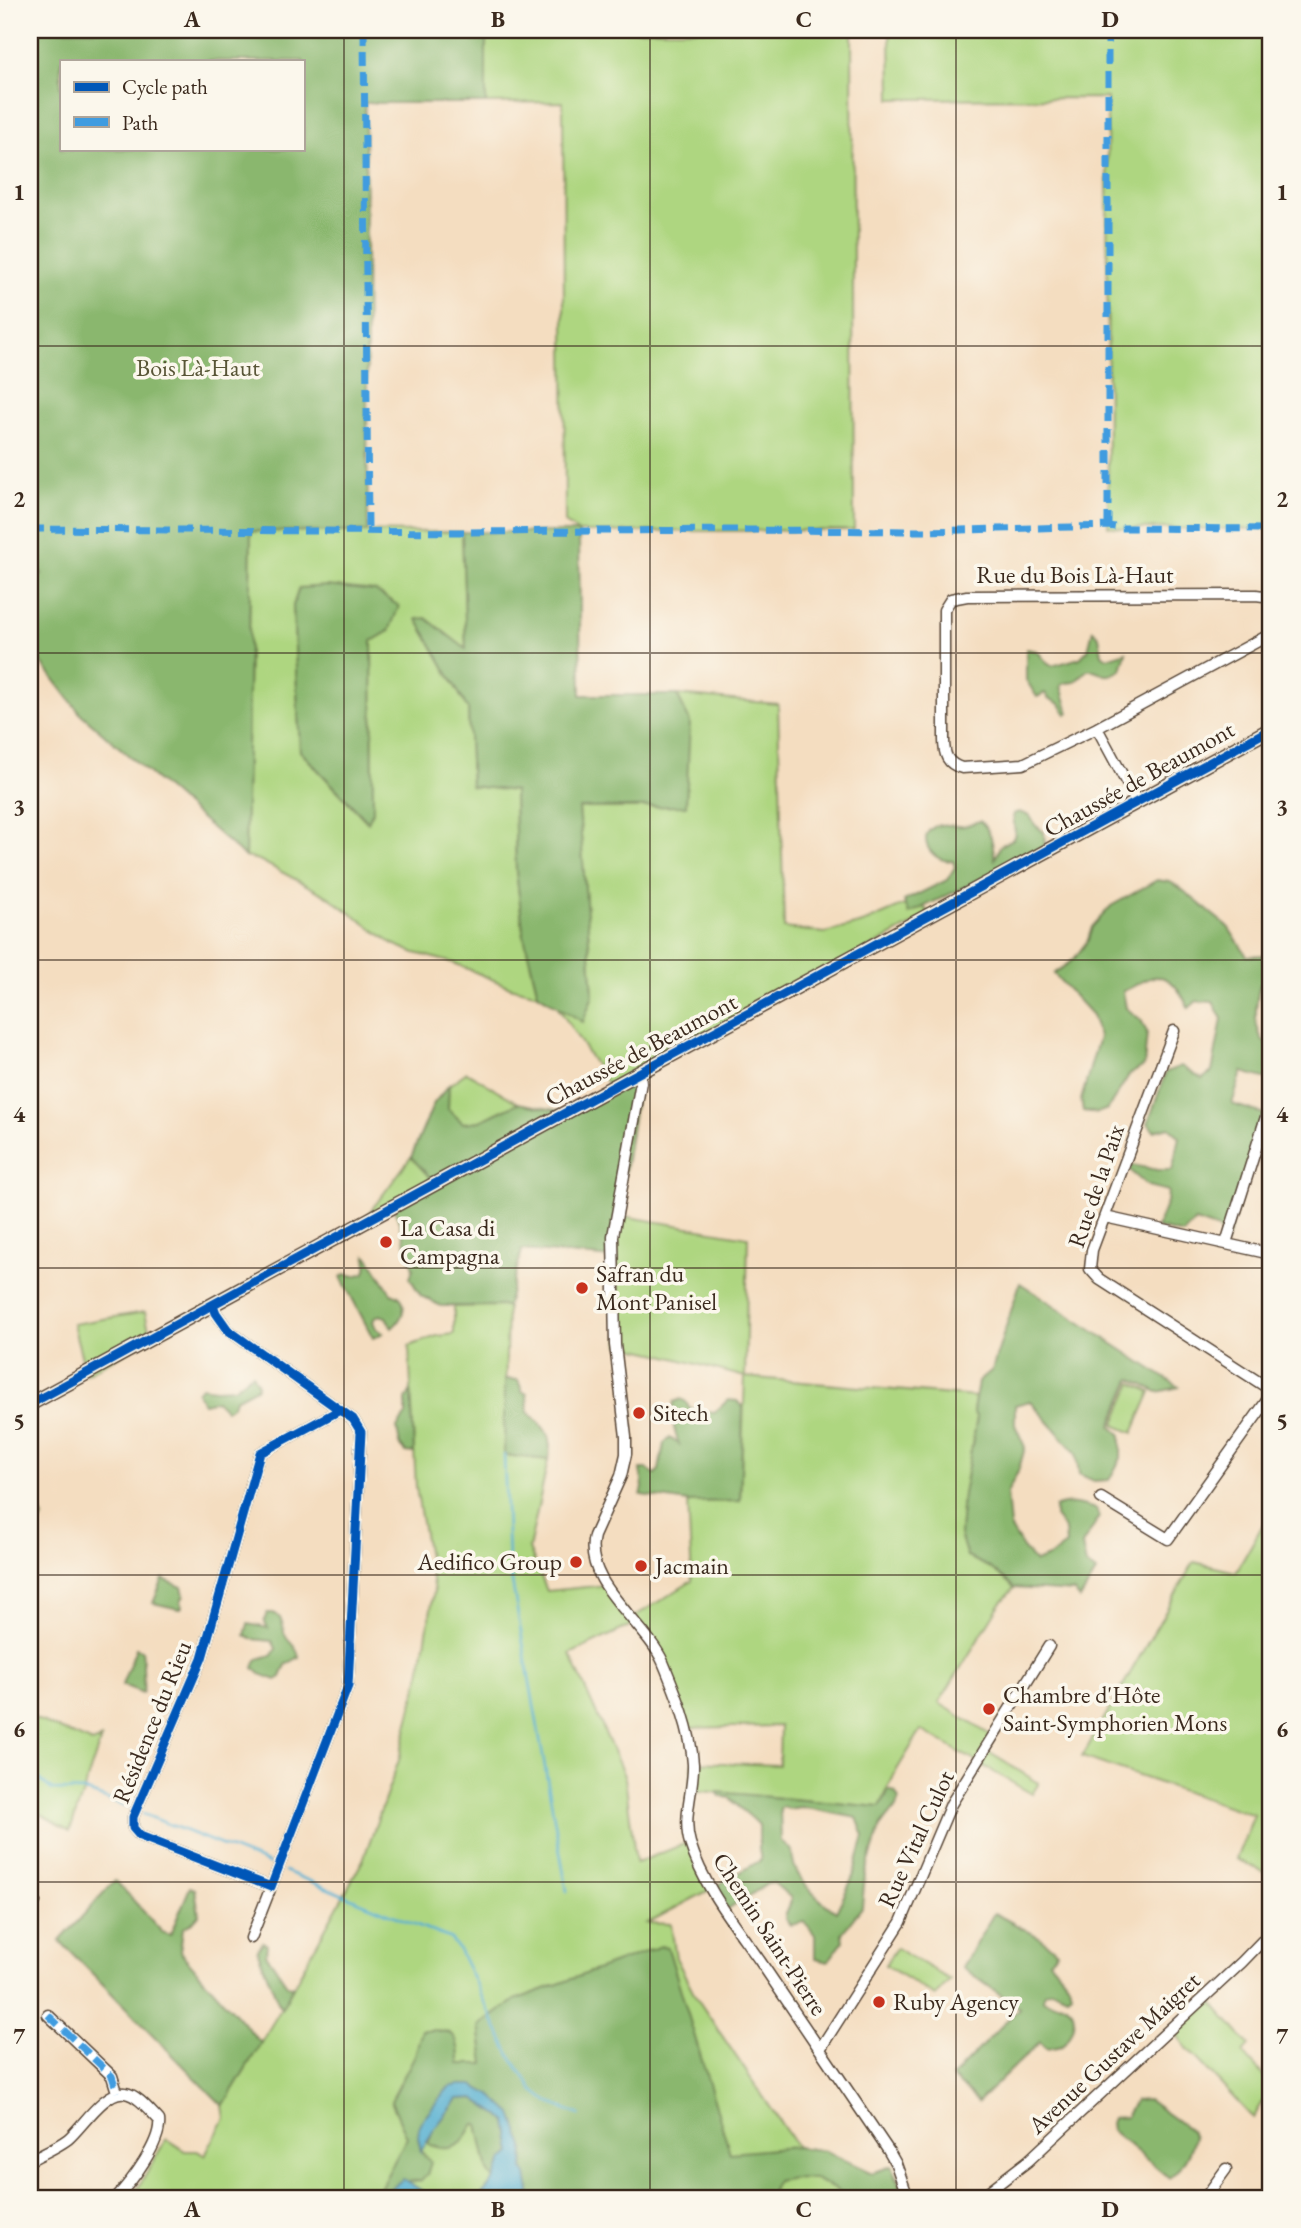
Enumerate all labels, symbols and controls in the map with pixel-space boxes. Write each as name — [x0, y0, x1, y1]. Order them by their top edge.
text: A — [183, 4, 201, 34]
text: B — [491, 4, 505, 34]
text: C — [796, 4, 812, 34]
text: D — [1101, 4, 1119, 34]
legend — [60, 60, 304, 150]
text: Cycle path — [122, 73, 208, 100]
text: Path — [122, 109, 159, 136]
text: 1 — [13, 177, 25, 207]
text: 1 — [1276, 177, 1288, 207]
park label: Bois Là-Haut — [136, 352, 260, 383]
text: 2 — [13, 484, 25, 514]
text: 2 — [1276, 484, 1288, 514]
street label: Rue du Bois Là-Haut — [976, 559, 1174, 590]
street label: Chaussée de Beaumont — [1038, 713, 1240, 844]
text: 3 — [13, 792, 25, 822]
text: 3 — [1276, 792, 1288, 822]
street label: Chaussée de Beaumont — [539, 986, 743, 1113]
text: 4 — [13, 1099, 26, 1129]
text: 4 — [1276, 1099, 1289, 1129]
street label: Rue de la Paix — [1060, 1120, 1131, 1251]
place label: La Casa di Campagna — [400, 1212, 500, 1271]
marker: La Casa di Campagna — [378, 1234, 394, 1250]
place label: Safran du Mont Panisel — [596, 1258, 717, 1317]
marker: Safran du Mont Panisel — [574, 1280, 590, 1296]
place label: Sitech — [653, 1397, 709, 1428]
marker: Sitech — [631, 1405, 647, 1421]
text: 5 — [13, 1406, 25, 1436]
text: 5 — [1276, 1406, 1288, 1436]
place label: Aedifico Group — [416, 1546, 562, 1577]
place label: Jacmain — [653, 1550, 729, 1581]
marker: Aedifico Group — [568, 1554, 584, 1570]
marker: Jacmain — [633, 1558, 649, 1574]
street label: Résidence du Rieu — [105, 1636, 198, 1808]
place label: Chambre d'Hôte Saint-Symphorien Mons — [1003, 1679, 1227, 1738]
marker: Chambre d'Hôte Saint-Symphorien Mons — [981, 1701, 997, 1717]
text: 6 — [13, 1714, 25, 1744]
text: 6 — [1276, 1714, 1288, 1744]
street label: Rue Vital Culot — [870, 1765, 961, 1912]
street label: Chemin Saint-Pierre — [706, 1846, 835, 2021]
street label: Avenue Gustave Maigret — [1020, 1965, 1207, 2141]
place label: Ruby Agency — [893, 1986, 1019, 2017]
marker: Ruby Agency — [871, 1994, 887, 2010]
text: 7 — [13, 2021, 26, 2051]
text: 7 — [1276, 2021, 1289, 2051]
text: A — [183, 2194, 201, 2224]
text: B — [491, 2194, 505, 2224]
text: C — [796, 2194, 812, 2224]
text: D — [1101, 2194, 1119, 2224]

